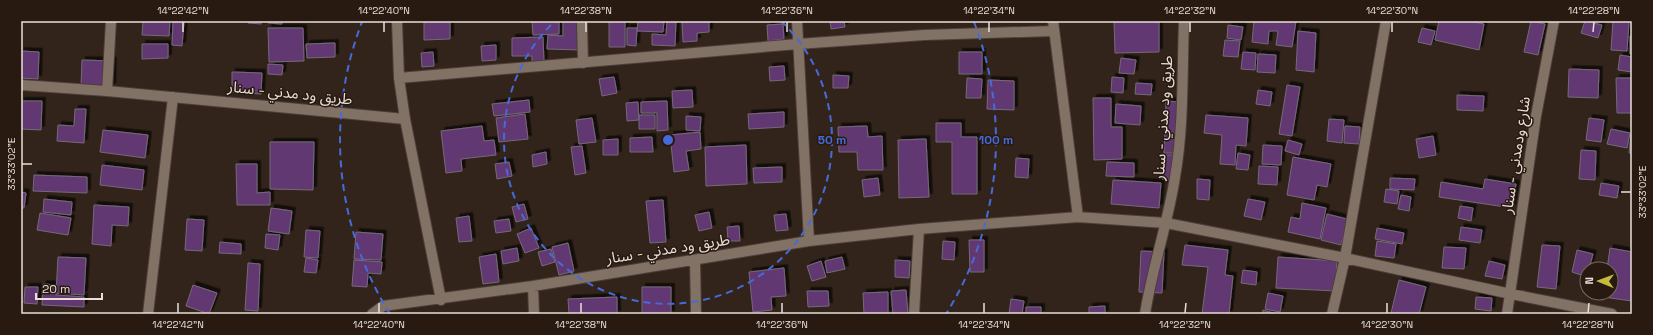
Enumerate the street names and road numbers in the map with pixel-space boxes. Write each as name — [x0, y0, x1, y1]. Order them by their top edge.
street label: طريق ود مدني - سنار — [1149, 55, 1179, 182]
street label: طريق ود مدني - سنار — [226, 76, 353, 111]
street label: شارع ودمدني - سنار — [1497, 95, 1537, 216]
street label: طريق ود مدني - سنار — [604, 229, 732, 270]

